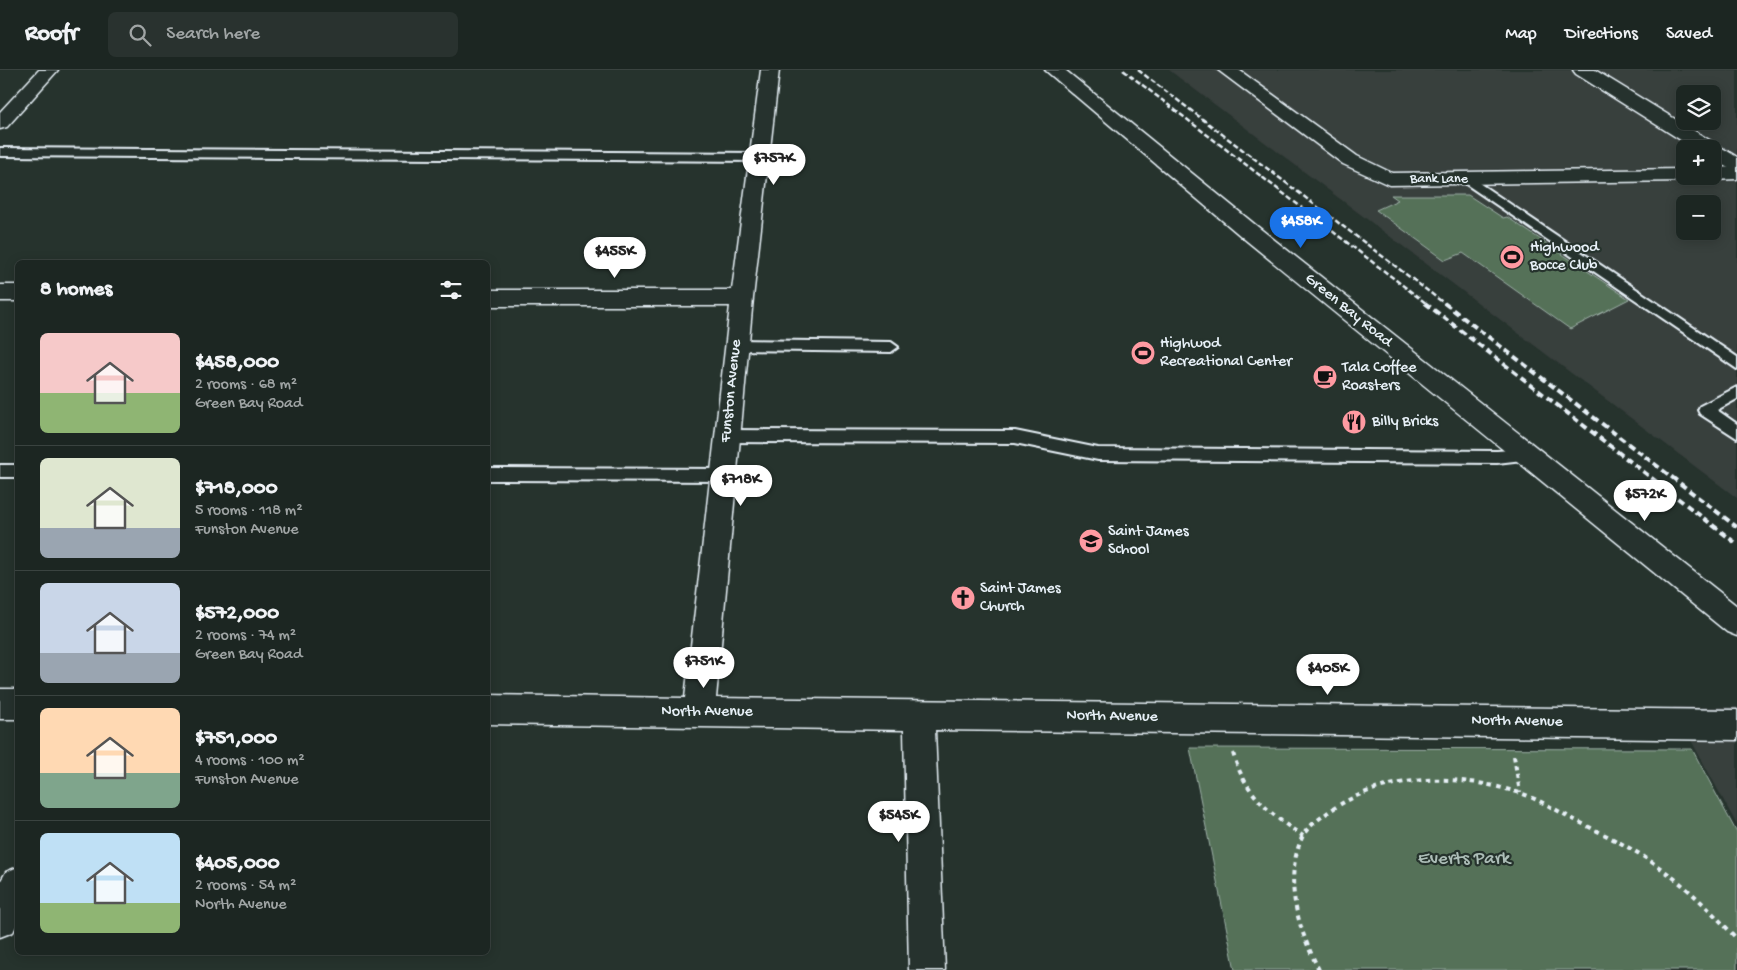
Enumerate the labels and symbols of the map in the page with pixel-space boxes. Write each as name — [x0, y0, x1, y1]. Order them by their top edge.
pin: $757K — [739, 144, 809, 186]
street label: Bank Lane — [1409, 171, 1469, 188]
pin: $458K — [1266, 206, 1336, 249]
pin: $455K — [580, 236, 650, 279]
place label: Highwood Bocce Club — [1529, 239, 1600, 276]
sports icon: Highwood Bocce Club — [1499, 244, 1525, 270]
street label: Green Bay Road — [1300, 270, 1397, 353]
place label: Highwod Recreational Center — [1160, 335, 1293, 372]
street label: Funston Avenue — [717, 338, 747, 444]
sports icon: Highwod Recreational Center — [1130, 340, 1156, 366]
place label: Tala Coffee Roasters — [1341, 359, 1417, 396]
cafe icon: Tala Coffee Roasters — [1312, 364, 1338, 390]
restaurant icon: Billy Bricks — [1341, 409, 1367, 435]
place label: Billy Bricks — [1371, 413, 1439, 432]
pin: $718K — [706, 464, 776, 507]
pin: $572K — [1610, 480, 1680, 522]
place label: Saint James School — [1108, 523, 1190, 560]
school or university icon: Saint James School — [1078, 528, 1104, 554]
place label: Saint James Church — [980, 580, 1062, 617]
church icon: Saint James Church — [950, 585, 976, 611]
pin: $751K — [669, 646, 739, 689]
pin: $405K — [1293, 654, 1363, 696]
street label: North Avenue — [661, 703, 753, 722]
street label: North Avenue — [1066, 707, 1159, 727]
street label: North Avenue — [1471, 712, 1564, 732]
pin: $545K — [864, 800, 934, 843]
park label: Everts Park — [1418, 848, 1512, 871]

